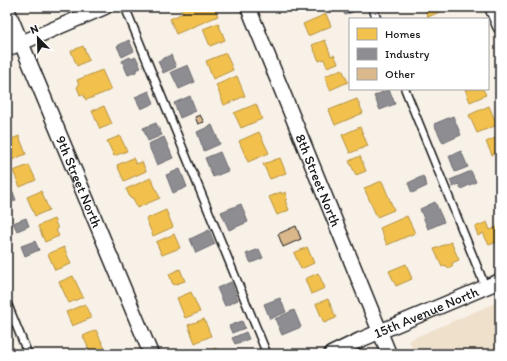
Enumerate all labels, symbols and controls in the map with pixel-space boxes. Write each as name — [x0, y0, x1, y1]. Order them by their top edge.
north arrow — [18, 18, 58, 58]
legend — [349, 18, 489, 90]
text: N — [28, 22, 40, 37]
text: Homes — [385, 27, 421, 41]
text: Industry — [385, 47, 430, 61]
text: Other — [385, 67, 415, 81]
street label: 8th Street North — [292, 132, 344, 229]
street label: 9th Street North — [52, 133, 105, 230]
street label: 15th Avenue North — [372, 283, 482, 342]

